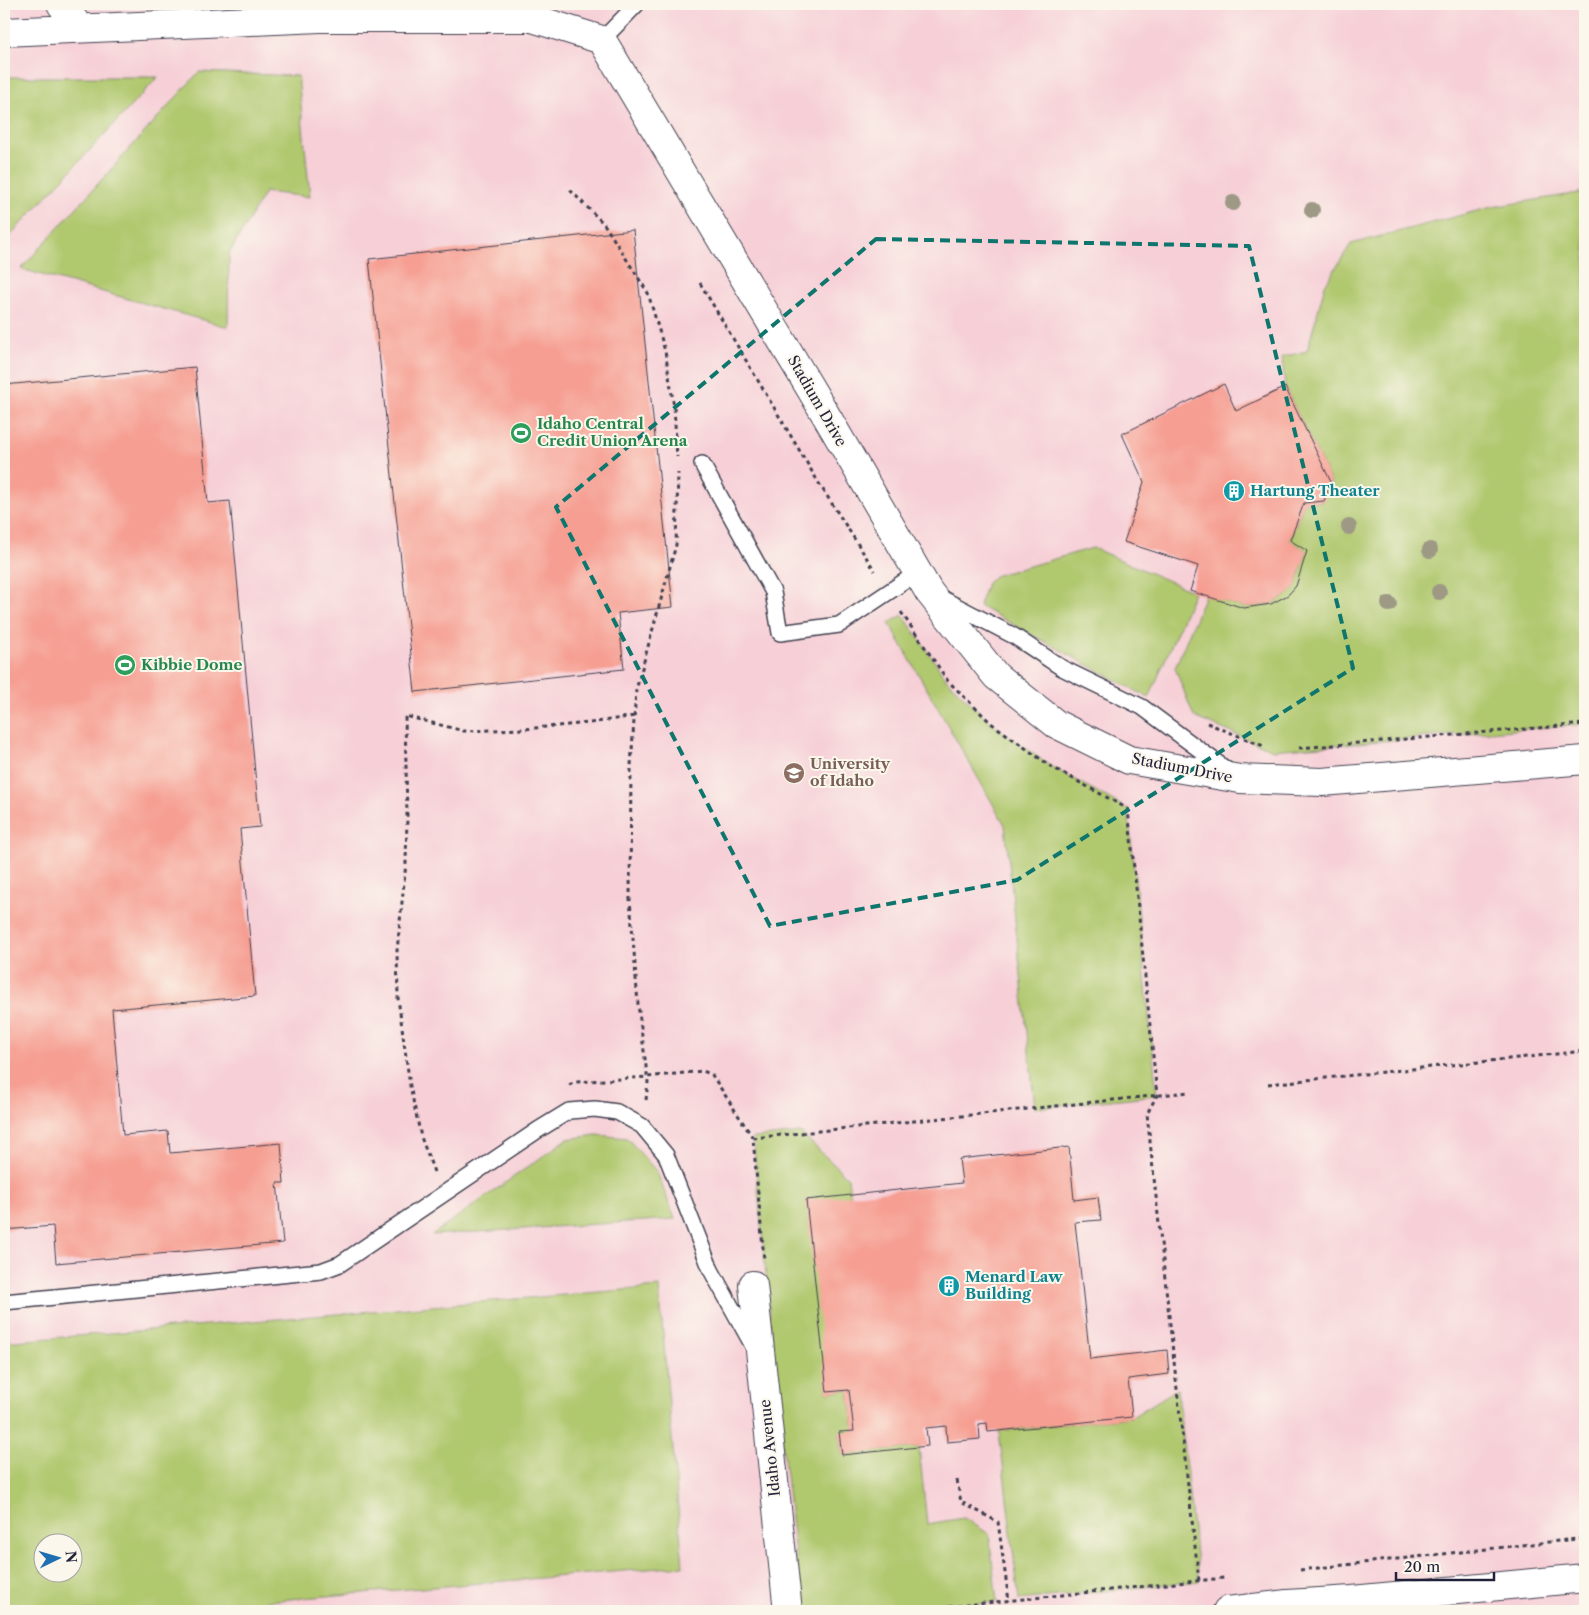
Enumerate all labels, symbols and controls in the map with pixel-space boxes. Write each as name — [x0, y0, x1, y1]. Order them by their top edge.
street label: Stadium Drive — [784, 352, 851, 450]
place label: Idaho Central Credit Union Arena — [537, 414, 688, 450]
sports icon: Idaho Central Credit Union Arena — [509, 421, 533, 445]
building icon: Hartung Theater — [1222, 479, 1246, 503]
place label: Hartung Theater — [1250, 481, 1380, 500]
sports icon: Kibbie Dome — [113, 653, 137, 677]
place label: Kibbie Dome — [141, 655, 242, 674]
street label: Stadium Drive — [1130, 748, 1234, 787]
place label: University of Idaho — [810, 754, 891, 790]
school or university icon: University of Idaho — [782, 761, 806, 785]
place label: Menard Law Building — [965, 1267, 1063, 1303]
building icon: Menard Law Building — [937, 1274, 961, 1298]
street label: Idaho Avenue — [755, 1398, 784, 1498]
north arrow — [32, 1532, 82, 1582]
text: N — [61, 1550, 80, 1564]
scale bar — [1396, 1550, 1494, 1582]
text: 20 m — [1404, 1557, 1440, 1576]

